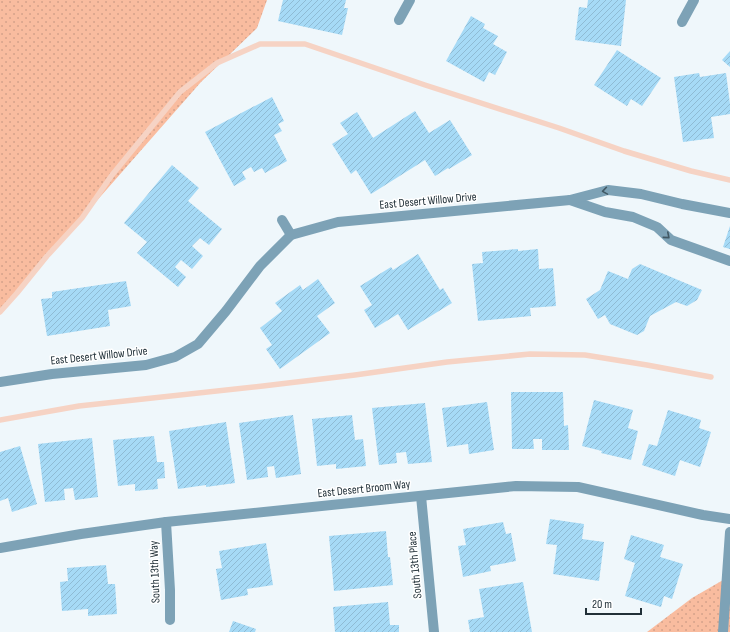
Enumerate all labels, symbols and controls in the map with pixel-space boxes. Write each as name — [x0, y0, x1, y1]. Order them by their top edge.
one-way arrow — [602, 187, 608, 195]
street label: East Desert Willow Drive — [379, 189, 477, 213]
one-way arrow — [662, 231, 670, 238]
street label: East Desert Willow Drive — [50, 343, 148, 369]
street label: East Desert Broom Way — [317, 477, 411, 501]
street label: South 13th Place — [405, 531, 425, 599]
street label: South 13th Way — [146, 540, 164, 603]
scale bar — [586, 590, 641, 616]
text: 20 m — [592, 597, 612, 612]

